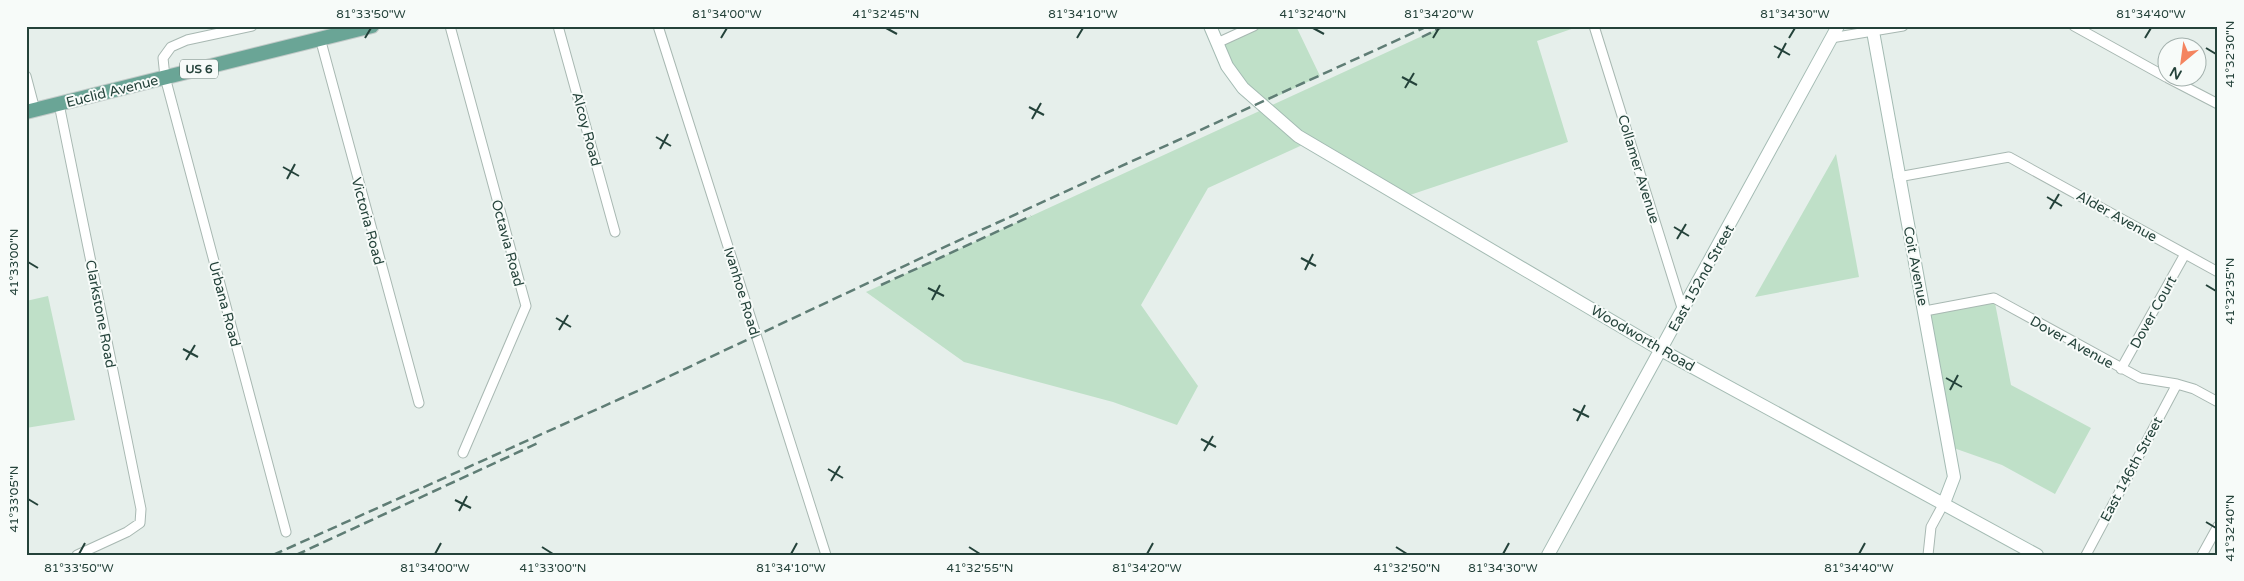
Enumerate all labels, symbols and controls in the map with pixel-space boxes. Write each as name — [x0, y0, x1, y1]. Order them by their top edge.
text: 81°33'50"W — [336, 7, 406, 21]
text: 81°34'00"W — [692, 7, 762, 21]
text: 41°32'45"N — [853, 7, 920, 21]
text: 81°34'10"W — [1048, 7, 1118, 21]
text: 41°32'40"N — [1280, 7, 1347, 21]
text: 81°34'20"W — [1404, 7, 1474, 21]
text: 81°34'30"W — [1760, 7, 1830, 21]
text: 81°34'40"W — [2116, 7, 2186, 21]
text: 41°32'30"N — [2223, 21, 2237, 88]
north arrow — [2156, 38, 2206, 88]
road number: US 6 — [180, 60, 218, 78]
text: N — [2167, 63, 2185, 83]
street label: Euclid Avenue — [64, 72, 160, 111]
street label: Alcoy Road — [568, 90, 605, 168]
street label: Collamer Avenue — [1614, 113, 1663, 226]
street label: Victoria Road — [348, 176, 387, 267]
street label: Alder Avenue — [2073, 187, 2160, 246]
street label: Octavia Road — [488, 198, 527, 288]
street label: East 152nd Street — [1665, 221, 1738, 335]
street label: Coit Avenue — [1899, 225, 1932, 307]
text: 41°33'00"N — [7, 229, 21, 296]
street label: Ivanhoe Road — [720, 245, 763, 337]
text: 41°32'35"N — [2223, 258, 2237, 325]
street label: Clarkstone Road — [82, 259, 119, 370]
street label: Urbana Road — [205, 260, 244, 349]
street label: Dover Court — [2127, 272, 2181, 351]
street label: Woodworth Road — [1588, 302, 1698, 375]
street label: Dover Avenue — [2027, 312, 2117, 372]
street label: East 146th Street — [2097, 413, 2167, 525]
text: 41°33'05"N — [7, 466, 21, 533]
text: 41°32'40"N — [2223, 495, 2237, 562]
text: 81°33'50"W — [44, 561, 114, 575]
text: 81°34'00"W — [400, 561, 470, 575]
text: 41°33'00"N — [520, 561, 587, 575]
text: 81°34'10"W — [756, 561, 826, 575]
text: 41°32'55"N — [947, 561, 1014, 575]
text: 81°34'20"W — [1112, 561, 1182, 575]
text: 41°32'50"N — [1374, 561, 1441, 575]
text: 81°34'30"W — [1468, 561, 1538, 575]
text: 81°34'40"W — [1824, 561, 1894, 575]

